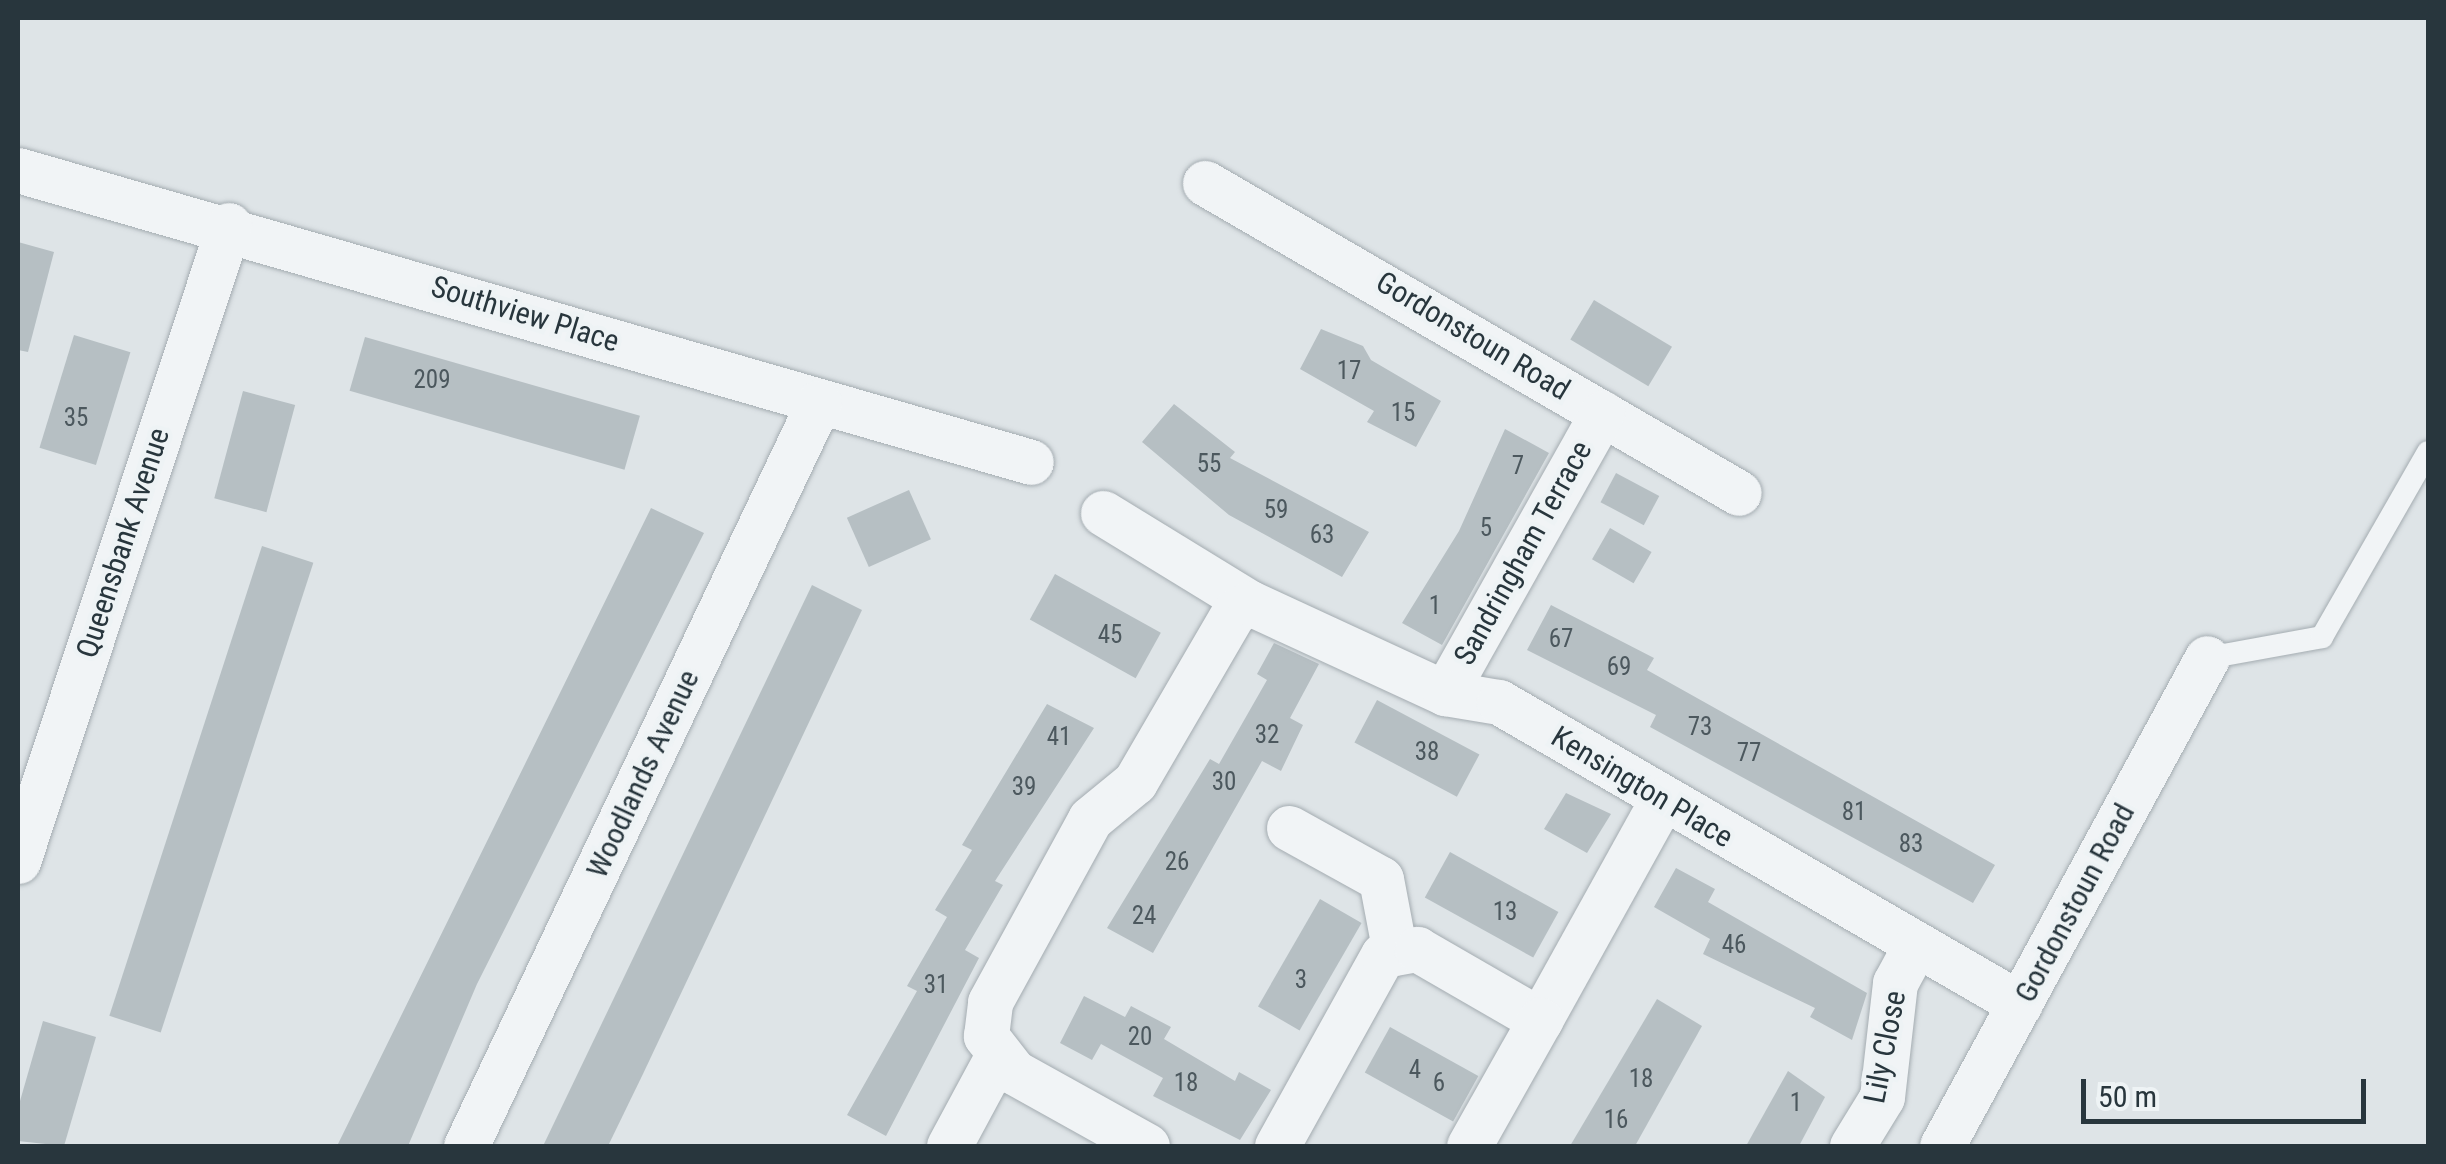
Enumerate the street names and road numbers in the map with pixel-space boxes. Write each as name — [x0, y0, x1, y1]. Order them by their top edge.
street label: Gordonstoun Road — [1370, 264, 1576, 408]
street label: Southview Place — [427, 268, 623, 360]
street label: Queensbank Avenue — [69, 424, 177, 662]
street label: Sandringham Terrace — [1446, 434, 1600, 672]
street label: Woodlands Avenue — [579, 664, 707, 884]
street label: Kensington Place — [1545, 719, 1739, 855]
street label: Gordonstoun Road — [2008, 798, 2142, 1008]
street label: Lily Close — [1856, 988, 1914, 1106]

